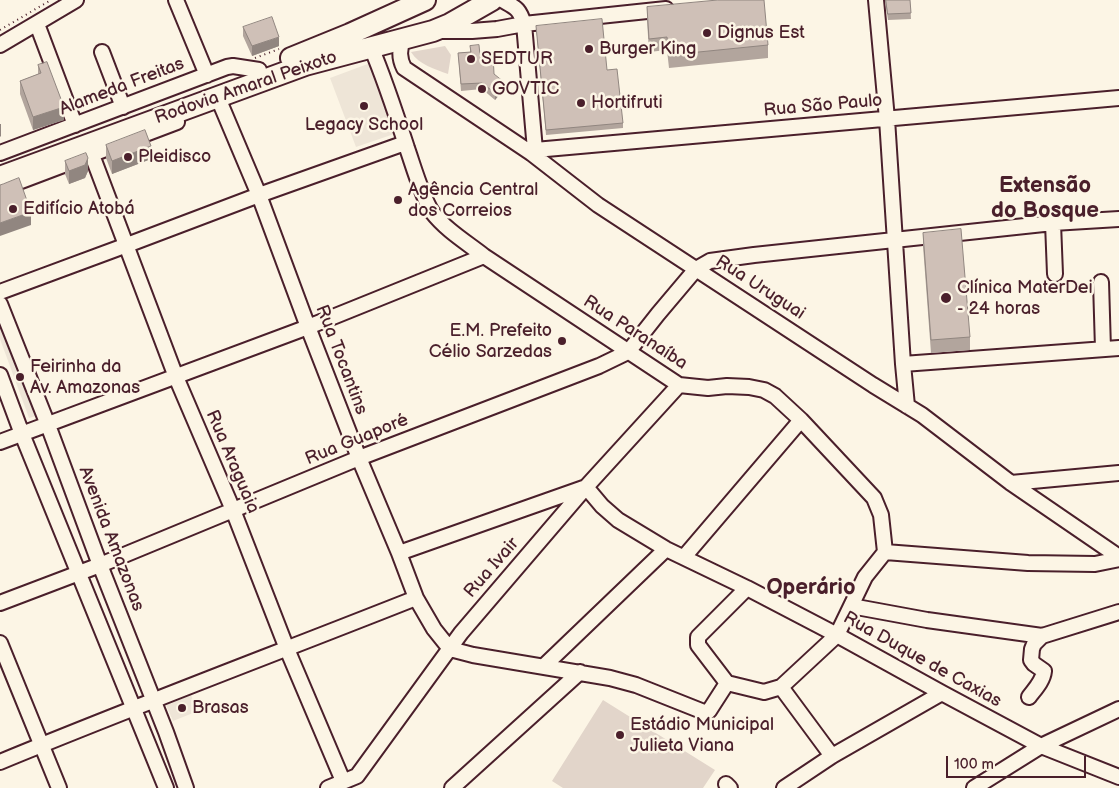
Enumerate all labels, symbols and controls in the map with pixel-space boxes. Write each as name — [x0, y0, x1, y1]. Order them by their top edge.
place label: Dignus Est — [717, 22, 805, 44]
marker: Dignus Est — [701, 27, 713, 39]
place label: Burger King — [599, 38, 696, 60]
marker: Burger King — [583, 43, 595, 55]
street label: Rodovia Amaral Peixoto — [152, 47, 340, 129]
place label: SEDTUR — [481, 48, 553, 70]
street label: Alameda Freitas — [57, 53, 187, 121]
marker: SEDTUR — [465, 53, 477, 65]
place label: GOVTIC — [492, 78, 559, 100]
marker: GOVTIC — [476, 83, 488, 95]
street label: Rua São Paulo — [763, 90, 883, 122]
place label: Hortifruti — [591, 92, 663, 114]
marker: Hortifruti — [575, 97, 587, 109]
marker: Legacy School — [358, 100, 370, 112]
place label: Legacy School — [305, 114, 423, 136]
place label: Pleidisco — [138, 146, 211, 168]
marker: Pleidisco — [122, 151, 134, 163]
district label: Extensão do Bosque — [991, 173, 1099, 225]
place label: Agência Central dos Correios — [408, 179, 538, 222]
marker: Agência Central dos Correios — [392, 194, 404, 206]
place label: Edifício Atobá — [23, 198, 135, 220]
marker: Edifício Atobá — [7, 203, 19, 215]
street label: Rua Uruguai — [711, 251, 809, 325]
place label: Clínica MaterDei - 24 horas — [957, 277, 1093, 320]
street label: Rua Paranaíba — [579, 291, 691, 375]
marker: Clínica MaterDei - 24 horas — [939, 291, 953, 305]
street label: Rua Tocantins — [310, 302, 372, 418]
place label: E.M. Prefeito Célio Sarzedas — [429, 320, 552, 362]
marker: E.M. Prefeito Célio Sarzedas — [556, 335, 568, 347]
place label: Feirinha da Av. Amazonas — [30, 356, 140, 398]
marker: Feirinha da Av. Amazonas — [14, 371, 26, 383]
street label: Rua Araguaia — [201, 407, 263, 517]
street label: Rua Guaporé — [302, 410, 412, 470]
street label: Avenida Amazonas — [73, 464, 149, 614]
street label: Rua Ivair — [460, 533, 524, 603]
district label: Operário — [767, 575, 855, 601]
street label: Rua Duque de Caxias — [839, 607, 1005, 713]
place label: Brasas — [192, 697, 249, 719]
marker: Brasas — [176, 702, 188, 714]
place label: Estádio Municipal Julieta Viana — [630, 714, 774, 756]
marker: Estádio Municipal Julieta Viana — [614, 729, 626, 741]
scale bar — [949, 746, 1089, 778]
text: 100 m — [954, 755, 994, 774]

